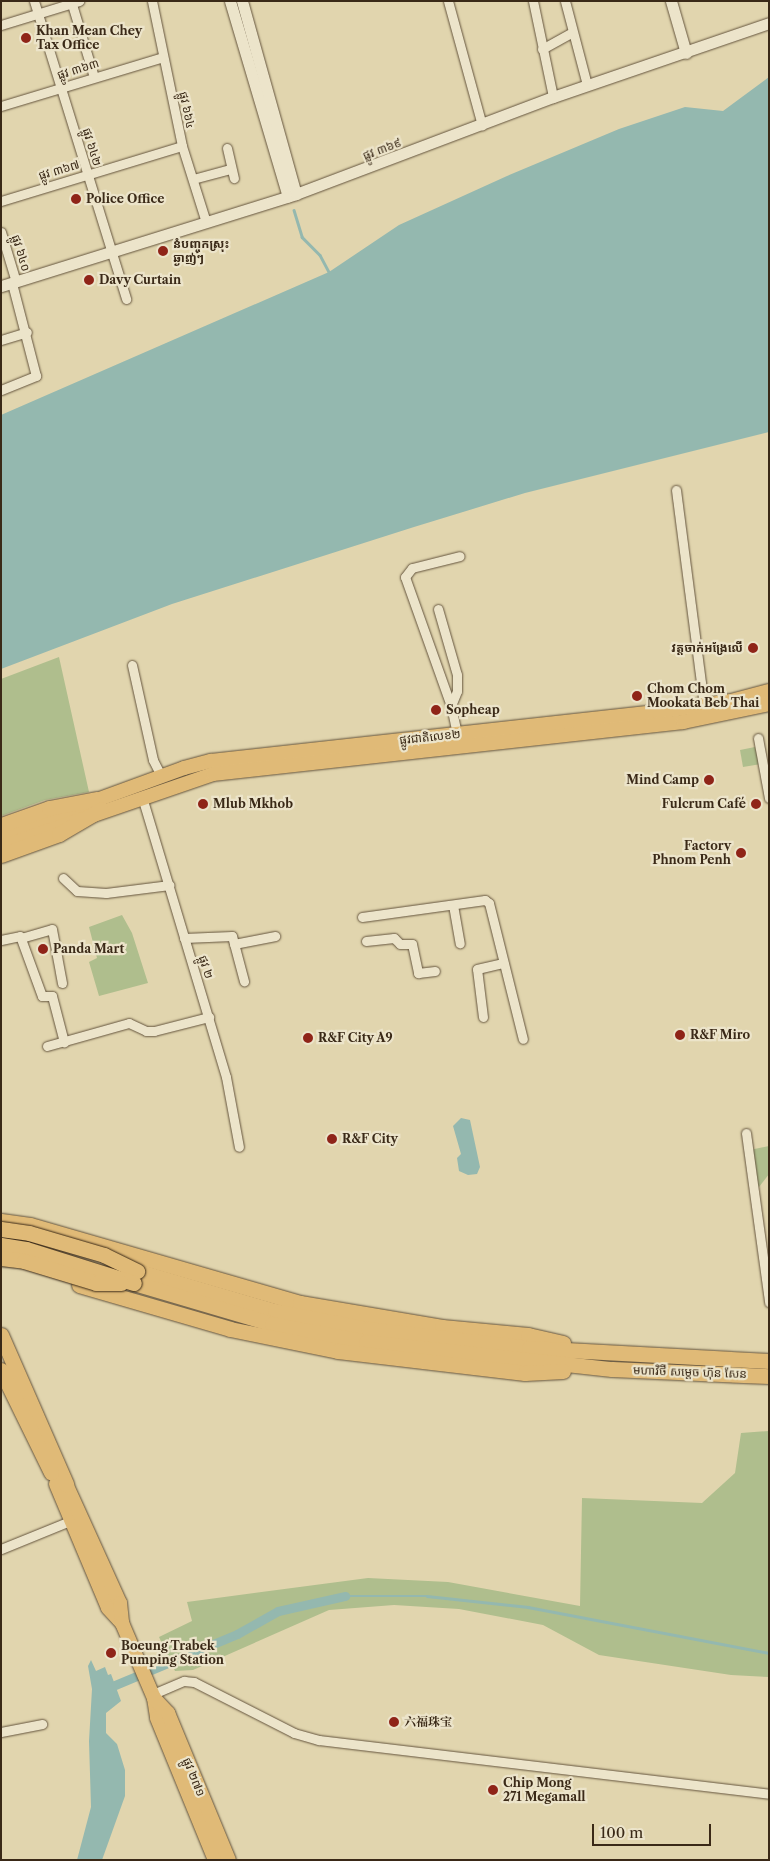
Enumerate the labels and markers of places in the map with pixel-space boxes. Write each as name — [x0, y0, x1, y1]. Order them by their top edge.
place label: Khan Mean Chey Tax Office — [36, 24, 142, 52]
marker: Khan Mean Chey Tax Office — [20, 32, 32, 44]
place label: Police Office — [86, 192, 164, 206]
marker: Police Office — [70, 193, 82, 205]
place label: នំបញ្ចុកស្រុះ ឆ្ងាញ់ៗ — [173, 237, 229, 265]
marker: នំបញ្ចុកស្រុះ ឆ្ងាញ់ៗ — [157, 245, 169, 257]
place label: Davy Curtain — [99, 273, 182, 287]
marker: Davy Curtain — [83, 274, 95, 286]
place label: វត្តចាក់អង្រែលើ — [671, 641, 743, 655]
marker: វត្តចាក់អង្រែលើ — [747, 642, 759, 654]
place label: Chom Chom Mookata Beb Thai — [647, 682, 760, 710]
marker: Chom Chom Mookata Beb Thai — [631, 690, 643, 702]
place label: Sopheap — [446, 703, 500, 717]
marker: Sopheap — [430, 704, 442, 716]
place label: Mind Camp — [626, 773, 699, 787]
marker: Mind Camp — [703, 774, 715, 786]
place label: Mlub Mkhob — [213, 797, 293, 811]
place label: Fulcrum Café — [662, 797, 746, 811]
marker: Mlub Mkhob — [197, 798, 209, 810]
marker: Fulcrum Café — [750, 798, 762, 810]
place label: Factory Phnom Penh — [652, 839, 731, 867]
marker: Factory Phnom Penh — [735, 847, 747, 859]
place label: Panda Mart — [53, 942, 124, 956]
marker: Panda Mart — [37, 943, 49, 955]
place label: R&F Miro — [690, 1028, 751, 1042]
marker: R&F Miro — [674, 1029, 686, 1041]
place label: R&F City A9 — [318, 1031, 394, 1045]
marker: R&F City A9 — [302, 1032, 314, 1044]
place label: R&F City — [342, 1132, 398, 1146]
marker: R&F City — [326, 1133, 338, 1145]
place label: Boeung Trabek Pumping Station — [121, 1639, 224, 1667]
marker: Boeung Trabek Pumping Station — [105, 1647, 117, 1659]
place label: 六福珠宝 — [404, 1715, 452, 1729]
marker: 六福珠宝 — [388, 1716, 400, 1728]
place label: Chip Mong 271 Megamall — [503, 1776, 586, 1804]
marker: Chip Mong 271 Megamall — [487, 1784, 499, 1796]

